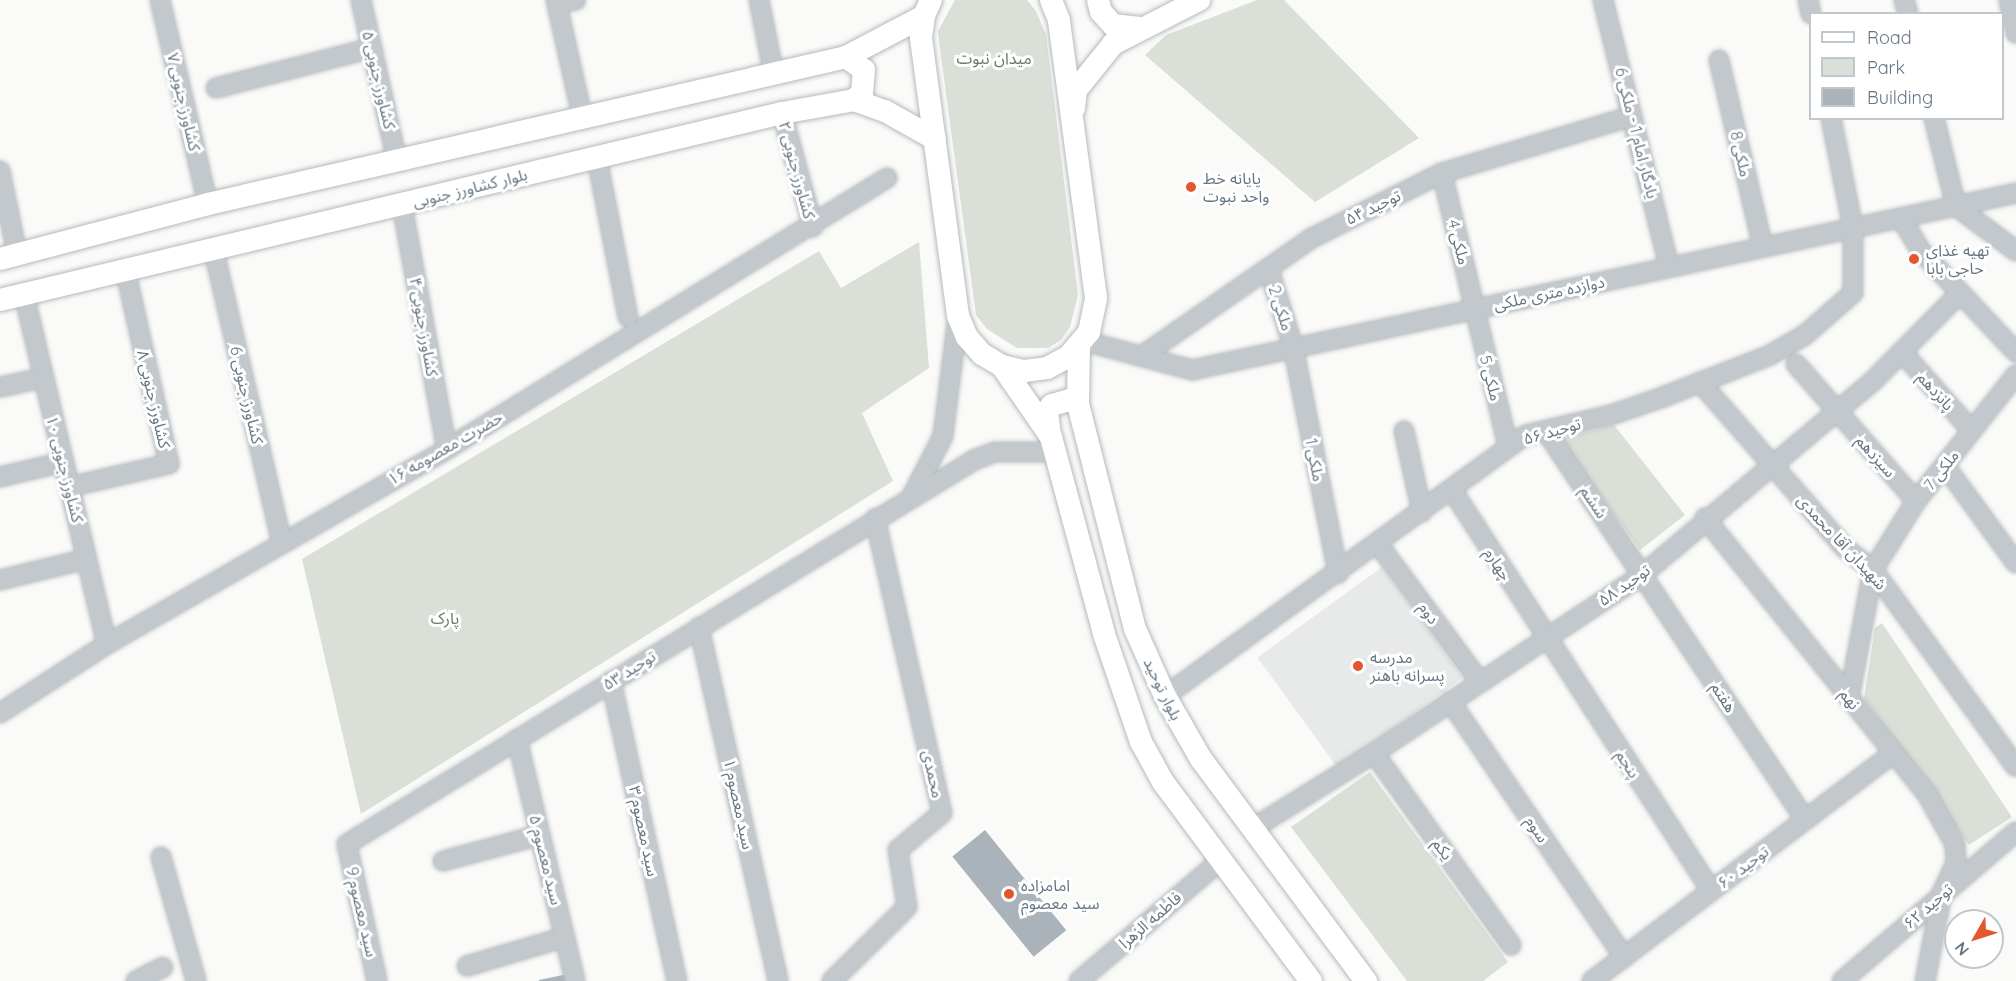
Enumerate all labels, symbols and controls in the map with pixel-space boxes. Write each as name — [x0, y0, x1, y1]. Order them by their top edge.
legend — [1809, 12, 2004, 120]
text: Road — [1867, 26, 1912, 49]
street label: کشاورز جنوبی ۵ — [358, 29, 400, 131]
park label: میدان نبوت — [956, 48, 1032, 68]
street label: کشاورز جنوبی ۷ — [163, 51, 205, 153]
text: Park — [1867, 56, 1905, 79]
street label: یادگار امام 1 - ملکی 6 — [1611, 65, 1663, 201]
text: Building — [1867, 86, 1933, 109]
street label: کشاورز جنوبی ۲ — [775, 119, 819, 221]
street label: ملکی 8 — [1726, 129, 1756, 179]
street label: بلوار کشاورز جنوبی — [411, 164, 529, 212]
place label: پایانه خط واحد نبوت — [1203, 168, 1269, 206]
marker: پایانه خط واحد نبوت — [1184, 180, 1198, 194]
street label: توحید ۵۴ — [1342, 185, 1404, 229]
street label: ملکی 4 — [1444, 217, 1474, 267]
place label: تهیه غذای حاجی بابا — [1926, 240, 1990, 278]
marker: تهیه غذای حاجی بابا — [1907, 252, 1921, 266]
street label: دوازده متری ملکی — [1492, 272, 1606, 314]
street label: کشاورز جنوبی ۴ — [406, 276, 442, 378]
street label: ملکی 2 — [1265, 283, 1297, 333]
street label: کشاورز جنوبی 6 — [226, 344, 268, 446]
street label: کشاورز جنوبی ۸ — [133, 348, 175, 450]
street label: ملکی 5 — [1476, 353, 1506, 403]
street label: پانزدهم — [1914, 368, 1958, 414]
street label: حضرت معصومه ۱۶ — [384, 407, 506, 489]
street label: کشاورز جنوبی ۱۰ — [42, 414, 88, 524]
street label: توحید ۵۶ — [1521, 414, 1583, 448]
street label: سیزدهم — [1852, 431, 1900, 481]
street label: ملکی 1 — [1301, 437, 1329, 483]
street label: ملکی 7 — [1919, 446, 1963, 494]
street label: ششم — [1576, 482, 1612, 522]
street label: شهیدان آقا محمدی — [1793, 491, 1891, 593]
street label: چهارم — [1480, 544, 1516, 584]
street label: توحید ۵۸ — [1594, 560, 1654, 610]
street label: دوم — [1415, 598, 1443, 628]
park label: پارک — [431, 608, 459, 628]
street label: توحید ۵۳ — [599, 646, 659, 694]
place label: مدرسه پسرانه باهنر — [1370, 647, 1445, 685]
street label: بلوار توحید — [1140, 655, 1186, 723]
marker: مدرسه پسرانه باهنر — [1351, 659, 1365, 673]
street label: هفتم — [1707, 678, 1741, 716]
street label: نهم — [1836, 685, 1864, 713]
street label: پنجم — [1612, 746, 1644, 782]
street label: محمدی — [918, 748, 948, 800]
street label: سید معصوم ۱ — [720, 757, 758, 851]
street label: سید معصوم ۳ — [625, 784, 663, 878]
street label: سوم — [1521, 812, 1553, 846]
street label: سید معصوم ۵ — [526, 813, 566, 907]
street label: یکم — [1429, 834, 1457, 864]
street label: توحید ۶۰ — [1714, 842, 1772, 892]
street label: سید معصوم 9 — [342, 865, 382, 959]
place label: امامزاده سید معصوم — [1021, 875, 1100, 913]
street label: توحید ۶۲ — [1899, 879, 1957, 933]
marker: امامزاده سید معصوم — [1002, 887, 1016, 901]
street label: فاطمه الزهرا — [1115, 888, 1185, 952]
north arrow — [1944, 909, 2004, 969]
text: N — [1950, 938, 1973, 960]

